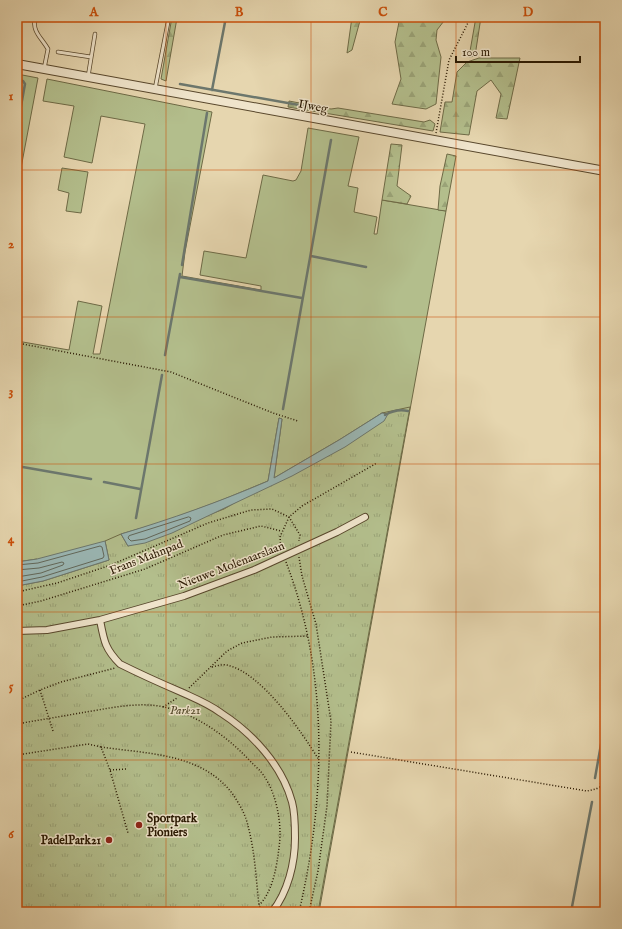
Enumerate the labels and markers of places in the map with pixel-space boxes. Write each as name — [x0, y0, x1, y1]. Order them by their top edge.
place label: Sportpark Pioniers — [147, 811, 198, 840]
marker: Sportpark Pioniers — [134, 820, 144, 830]
place label: PadelPark21 — [41, 833, 102, 848]
marker: PadelPark21 — [104, 835, 114, 845]

